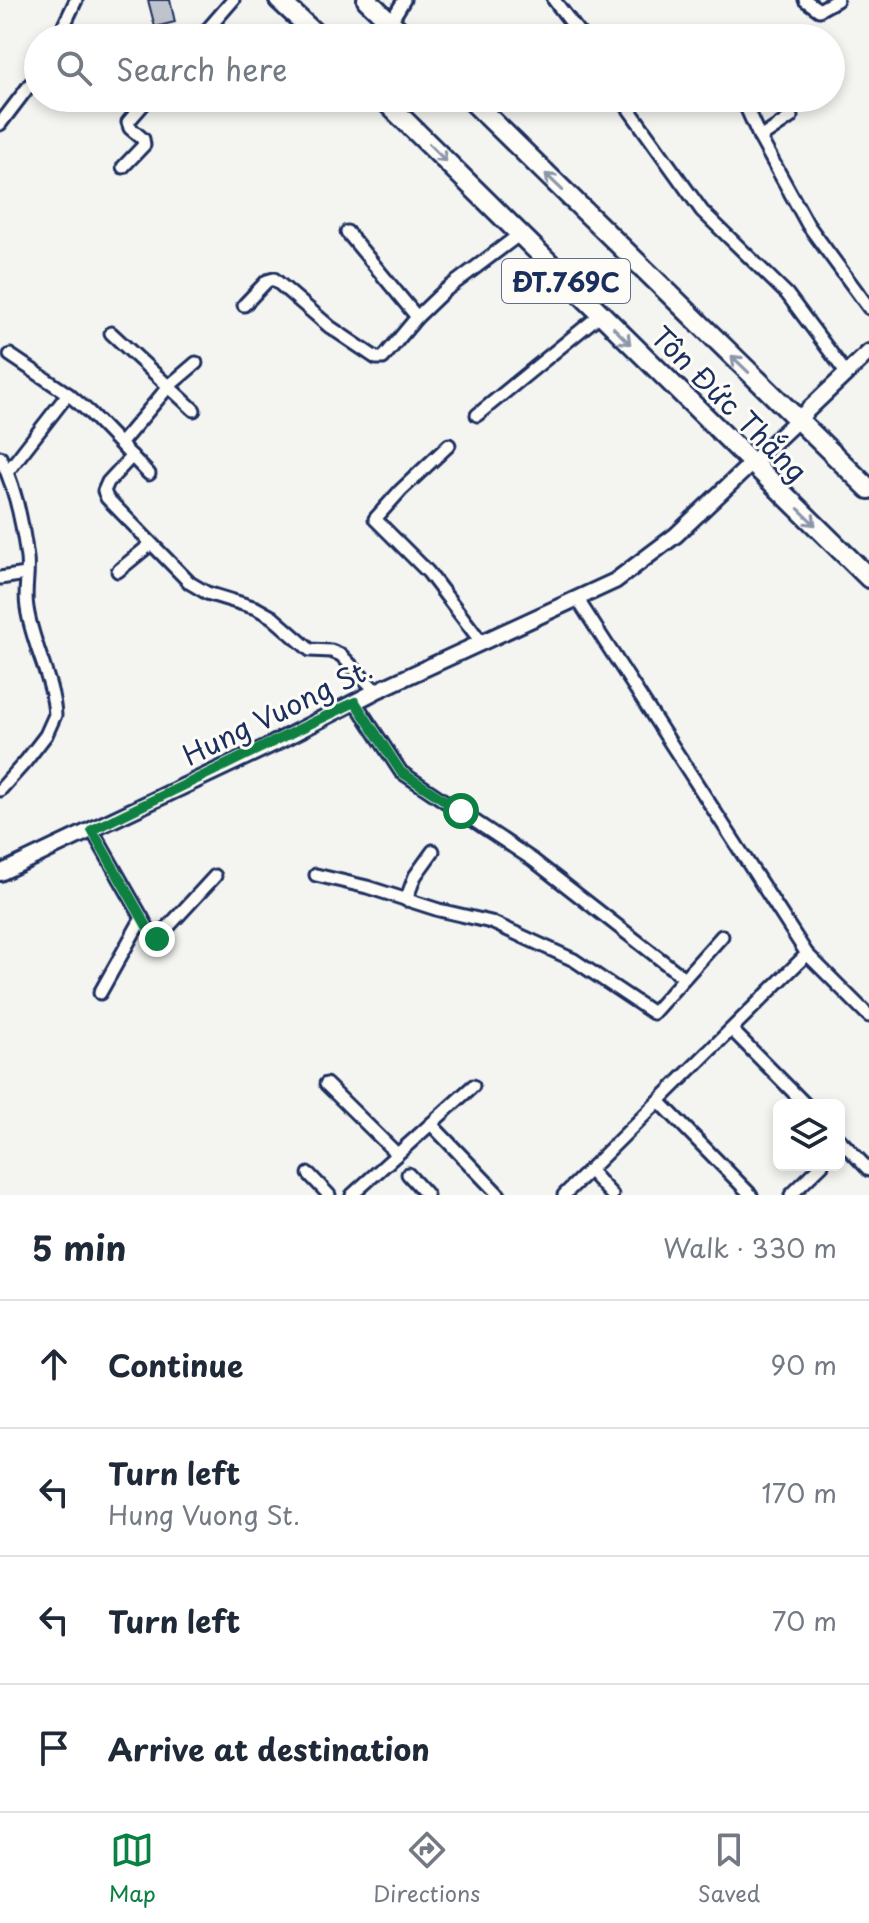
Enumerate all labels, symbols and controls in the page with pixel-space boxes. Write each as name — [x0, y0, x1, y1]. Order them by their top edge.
search box — [24, 24, 845, 112]
icon: search — [52, 46, 96, 90]
text: Search here — [116, 46, 288, 91]
one-way arrow — [428, 143, 447, 162]
one-way arrow — [545, 173, 564, 192]
road number: ĐT.769C — [502, 259, 630, 303]
street label: Tôn Đức Thắng — [642, 315, 818, 491]
one-way arrow — [612, 326, 631, 345]
one-way arrow — [731, 355, 750, 374]
one-way arrow — [797, 508, 817, 527]
street label: Hung Vuong St. — [175, 646, 379, 776]
route start — [443, 793, 479, 829]
route end — [139, 921, 175, 957]
map controls — [773, 1099, 845, 1171]
button: layers — [773, 1099, 845, 1171]
text: 5 min — [32, 1221, 126, 1273]
text: Walk · 330 m — [663, 1228, 837, 1267]
icon: ahead — [32, 1342, 76, 1386]
text: Continue — [108, 1342, 243, 1387]
text: 90 m — [770, 1345, 837, 1384]
text: Turn left — [108, 1450, 240, 1495]
icon: left — [32, 1470, 76, 1514]
text: 170 m — [762, 1473, 837, 1512]
text: Hung Vuong St. — [108, 1495, 300, 1534]
icon: left — [32, 1598, 76, 1642]
text: Turn left — [108, 1598, 240, 1643]
text: 70 m — [772, 1601, 837, 1640]
icon: arrive — [32, 1726, 76, 1770]
text: Arrive at destination — [108, 1726, 430, 1771]
tab: Map — [109, 1828, 156, 1909]
tab: Directions — [373, 1828, 480, 1909]
tab: Saved — [698, 1828, 760, 1909]

